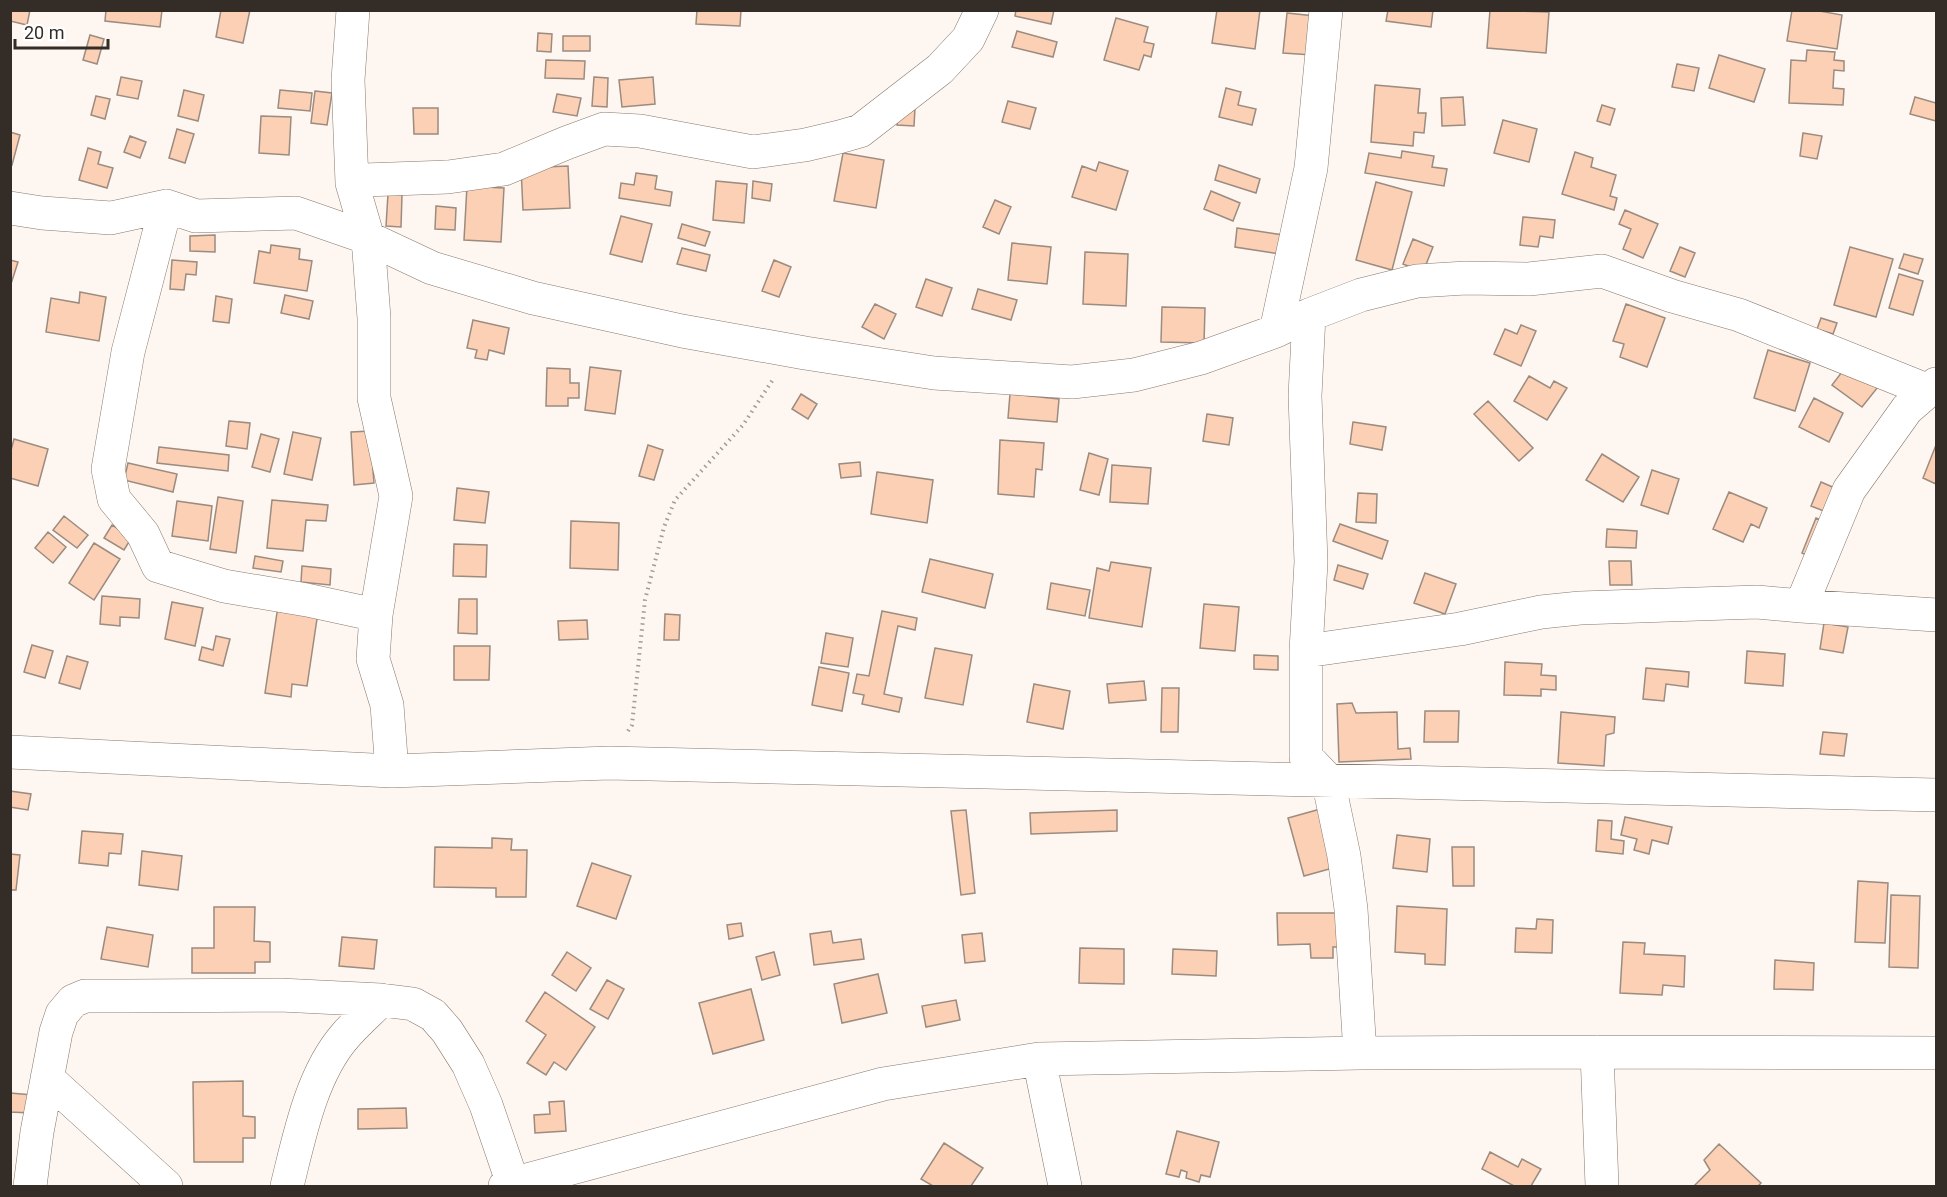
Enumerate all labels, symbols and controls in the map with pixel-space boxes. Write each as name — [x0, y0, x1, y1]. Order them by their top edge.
scale bar — [15, 12, 108, 50]
text: 20 m — [24, 22, 64, 43]

